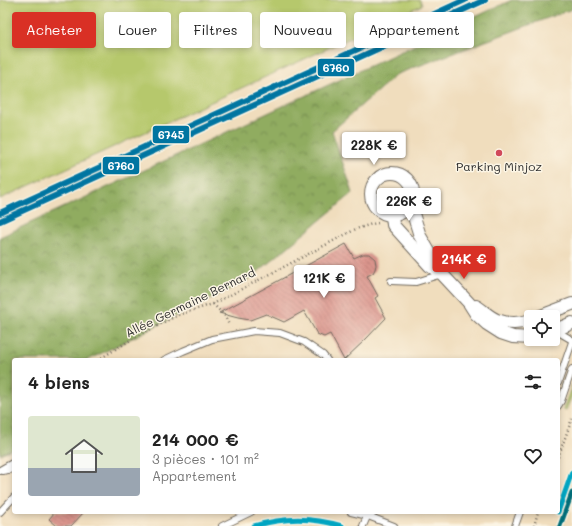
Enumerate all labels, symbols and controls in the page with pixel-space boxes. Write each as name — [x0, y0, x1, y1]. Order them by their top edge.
chip: Acheter — [12, 12, 96, 48]
chip: Louer — [104, 12, 171, 48]
chip: Filtres — [179, 12, 252, 48]
chip: Nouveau — [260, 12, 346, 48]
chip: Appartement — [354, 12, 474, 48]
line badge: 6760 — [317, 58, 355, 77]
text: 6760 — [323, 60, 349, 75]
line badge: 6745 — [152, 125, 190, 144]
text: 6745 — [158, 127, 185, 142]
pin: 228K € — [341, 132, 407, 166]
text: 228K € — [351, 136, 397, 153]
marker: Parking Minjoz — [494, 148, 504, 158]
line badge: 6760 — [102, 156, 140, 175]
text: 6760 — [108, 158, 134, 173]
place label: Parking Minjoz — [456, 158, 542, 174]
pin: 226K € — [376, 188, 442, 222]
text: 226K € — [386, 192, 432, 209]
pin: 214K € — [431, 246, 497, 280]
text: 214K € — [441, 250, 487, 267]
street label: Allée Germaine Bernard — [122, 263, 258, 340]
pin: 121K € — [291, 265, 357, 299]
text: 121K € — [303, 269, 345, 286]
map controls — [524, 310, 560, 346]
button: locate — [524, 310, 560, 346]
text: 4 biens — [28, 371, 90, 393]
icon: filters — [522, 371, 544, 393]
text: 214 000 € — [152, 428, 239, 450]
icon: home — [60, 432, 108, 480]
icon: heart — [522, 445, 544, 467]
text: 3 pièces · 101 m² — [152, 450, 259, 467]
text: Appartement — [152, 467, 237, 484]

